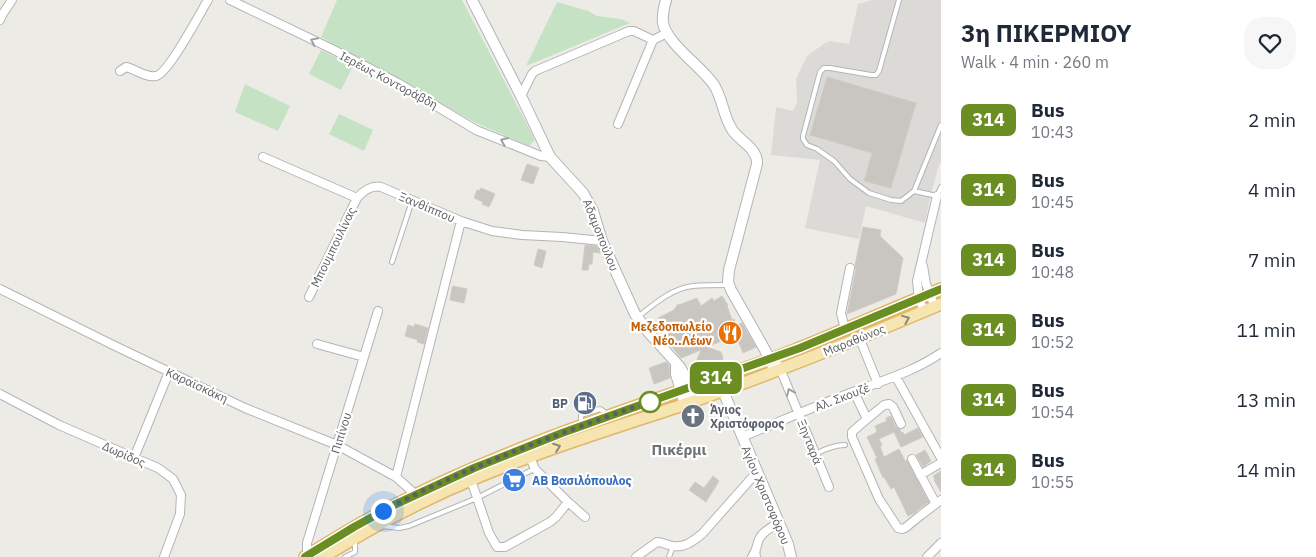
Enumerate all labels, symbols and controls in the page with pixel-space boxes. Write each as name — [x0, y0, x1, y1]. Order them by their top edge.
text: 3η ΠΙΚΕΡΜΙΟΥ — [961, 17, 1132, 49]
button: heart — [1244, 17, 1296, 69]
one-way arrow — [310, 36, 319, 47]
street label: Ιερέως Κοντοράβδη — [337, 48, 441, 112]
text: Walk · 4 min · 260 m — [961, 52, 1109, 72]
text: Bus — [1031, 98, 1065, 122]
text: 314 — [972, 108, 1005, 131]
text: 2 min — [1248, 108, 1296, 132]
text: 10:43 — [1031, 122, 1074, 142]
one-way arrow — [500, 137, 508, 147]
text: Bus — [1031, 168, 1065, 192]
text: 314 — [972, 178, 1005, 201]
text: 4 min — [1248, 178, 1296, 202]
street label: Ξανθίππου — [397, 188, 457, 226]
text: 10:45 — [1031, 192, 1074, 212]
street label: Αδαμοπούλου — [580, 197, 622, 273]
street label: Μπουμπουλίνας — [307, 204, 359, 290]
text: Bus — [1031, 238, 1065, 262]
text: 314 — [972, 248, 1005, 271]
text: 7 min — [1248, 248, 1296, 272]
text: 10:48 — [1031, 262, 1074, 282]
text: Bus — [1031, 308, 1065, 332]
one-way arrow — [901, 315, 910, 325]
text: 314 — [972, 318, 1005, 341]
text: 11 min — [1237, 318, 1296, 342]
place label: Μεζεδοπωλείο Νέο..Λέων — [631, 319, 713, 348]
restaurant icon: Μεζεδοπωλείο Νέο..Λέων — [717, 320, 743, 346]
street label: Μαραθώνος — [821, 321, 888, 359]
text: 10:52 — [1031, 332, 1074, 352]
line badge: 314 — [687, 362, 745, 394]
street label: Καραϊσκάκη — [163, 364, 231, 406]
text: 314 — [700, 366, 732, 389]
text: Bus — [1031, 378, 1065, 402]
street label: Αλ. Σκουζέ — [812, 380, 872, 414]
one-way arrow — [785, 388, 796, 397]
text: 314 — [972, 388, 1005, 411]
text: 13 min — [1237, 388, 1296, 412]
fuel station icon: BP — [572, 390, 598, 416]
unlabelled marker — [639, 391, 661, 413]
place label: BP — [552, 396, 568, 411]
place label: Άγιος Χριστόφορος — [710, 402, 784, 431]
text: 10:54 — [1031, 402, 1074, 422]
church icon: Άγιος Χριστόφορος — [680, 403, 706, 429]
street label: Πιπίνου — [328, 411, 354, 455]
street label: Ξηνταρά — [794, 417, 826, 467]
street label: Δωρίδος — [100, 438, 148, 470]
district label: Πικέρμι — [652, 440, 706, 459]
one-way arrow — [552, 443, 561, 453]
street label: Αγίου Χριστοφόρου — [738, 443, 794, 547]
text: Bus — [1031, 448, 1065, 472]
text: 314 — [972, 458, 1005, 481]
text: 14 min — [1237, 458, 1296, 482]
supermarket icon: ΑΒ Βασιλόπουλος — [501, 467, 527, 493]
text: 10:55 — [1031, 472, 1074, 492]
place label: ΑΒ Βασιλόπουλος — [532, 473, 632, 488]
your location — [371, 499, 396, 524]

